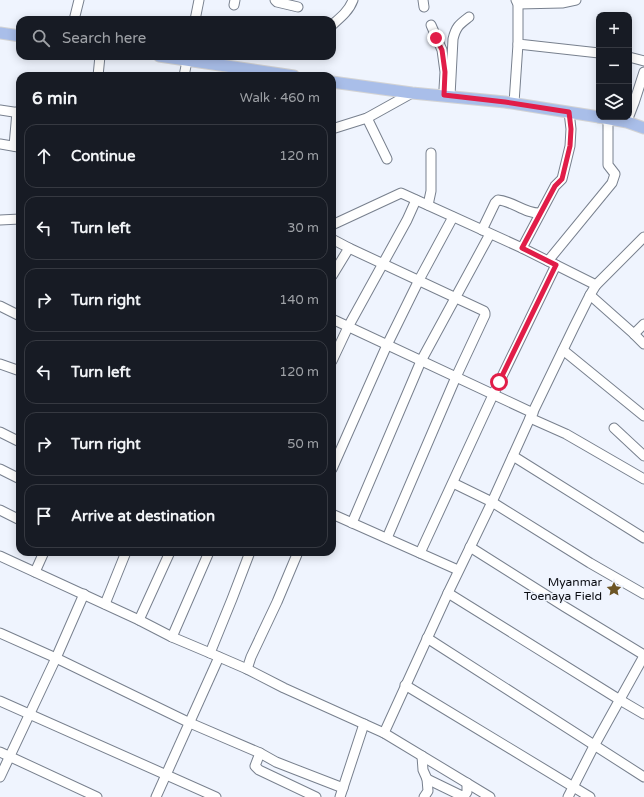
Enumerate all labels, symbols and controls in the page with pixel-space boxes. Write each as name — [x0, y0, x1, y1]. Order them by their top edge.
map controls — [596, 12, 632, 120]
button: + — [596, 12, 632, 48]
search box — [16, 16, 336, 60]
icon: search — [30, 27, 52, 49]
text: Search here — [62, 29, 146, 47]
route end — [427, 29, 445, 47]
button: − — [596, 48, 632, 84]
button: layers — [596, 84, 632, 120]
text: 6 min — [32, 88, 77, 109]
text: Walk · 460 m — [240, 90, 320, 106]
icon: ahead — [33, 145, 55, 167]
text: Continue — [71, 147, 135, 165]
text: 120 m — [279, 148, 319, 164]
icon: left — [33, 217, 55, 239]
text: Turn left — [71, 219, 131, 237]
text: 30 m — [287, 220, 319, 236]
icon: right — [33, 289, 55, 311]
text: Turn right — [71, 291, 141, 309]
text: 140 m — [279, 292, 319, 308]
icon: left — [33, 361, 55, 383]
text: Turn left — [71, 363, 131, 381]
text: 120 m — [279, 364, 319, 380]
route start — [490, 373, 508, 391]
icon: right — [33, 433, 55, 455]
text: Turn right — [71, 435, 141, 453]
text: 50 m — [287, 436, 319, 452]
icon: arrive — [33, 505, 55, 527]
text: Arrive at destination — [71, 507, 215, 525]
place label: Myanmar Toenaya Field — [524, 575, 602, 603]
place icon: Myanmar Toenaya Field — [605, 580, 623, 598]

